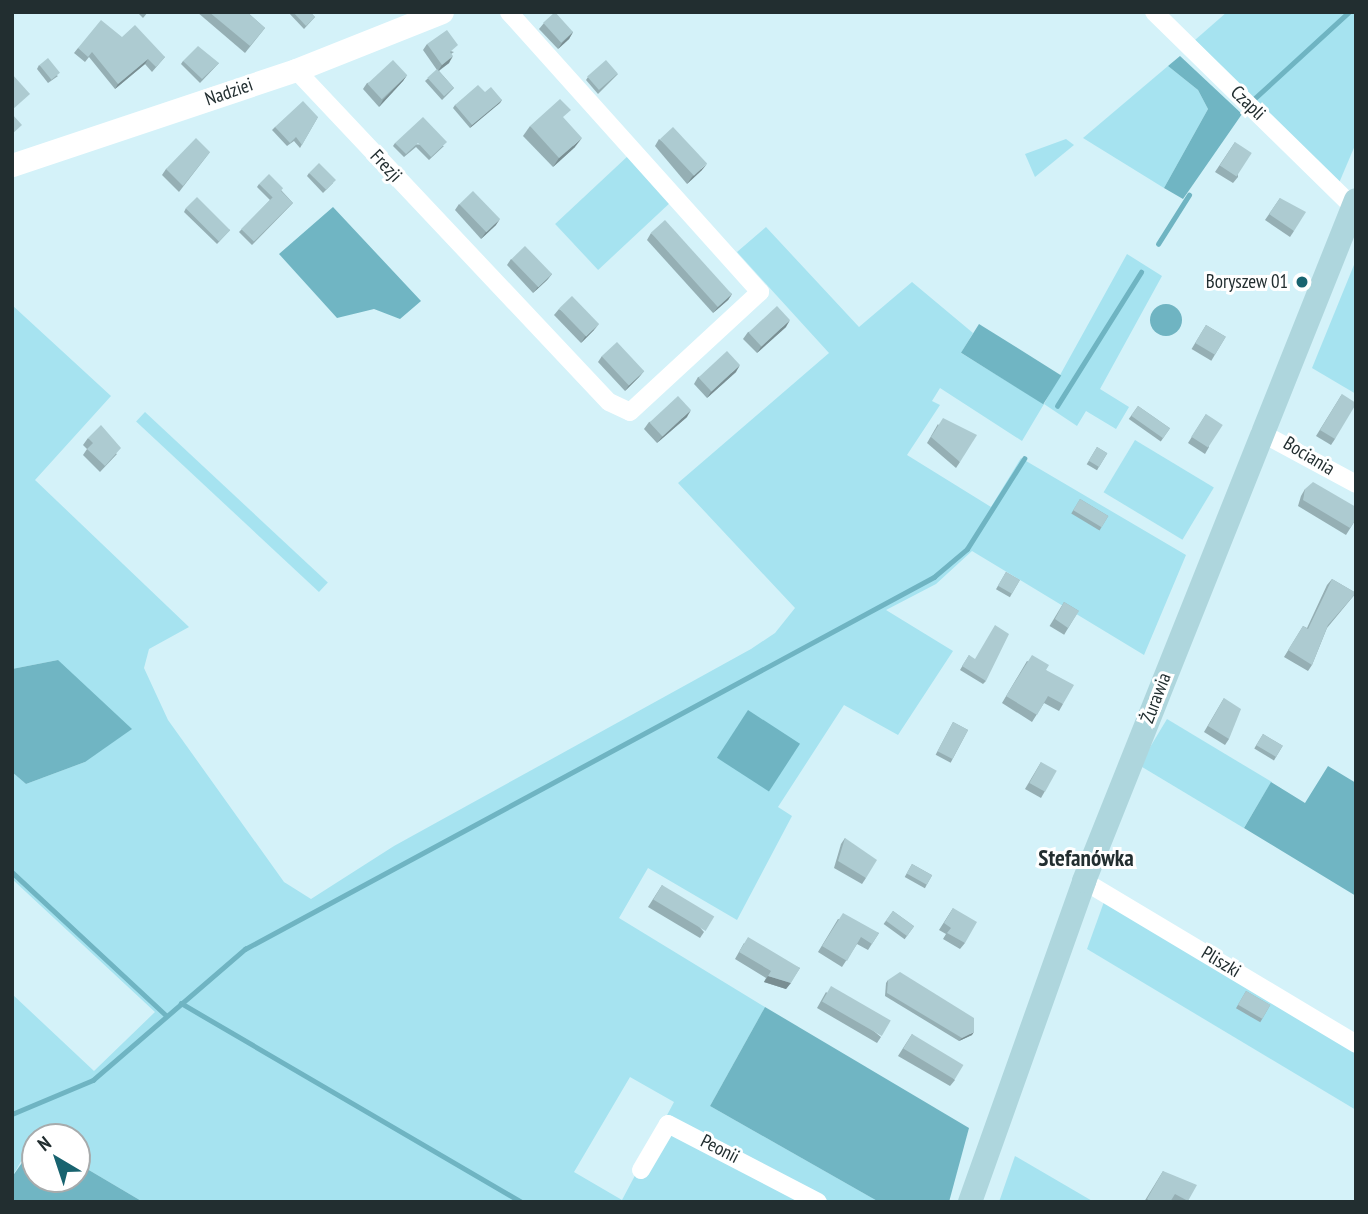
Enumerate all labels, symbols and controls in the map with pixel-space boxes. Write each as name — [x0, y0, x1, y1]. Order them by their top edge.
street label: Nadziei — [202, 73, 256, 111]
street label: Czapli — [1226, 81, 1270, 125]
street label: Frezji — [365, 145, 407, 187]
place label: Boryszew 01 — [1205, 271, 1288, 293]
marker: Boryszew 01 — [1294, 274, 1310, 290]
street label: Bociania — [1279, 432, 1339, 480]
street label: Żurawia — [1136, 670, 1176, 726]
district label: Stefanówka — [1038, 844, 1134, 872]
street label: Pliszki — [1197, 941, 1245, 983]
north arrow — [21, 1123, 91, 1193]
street label: Peonii — [697, 1130, 743, 1168]
text: N — [32, 1131, 56, 1156]

